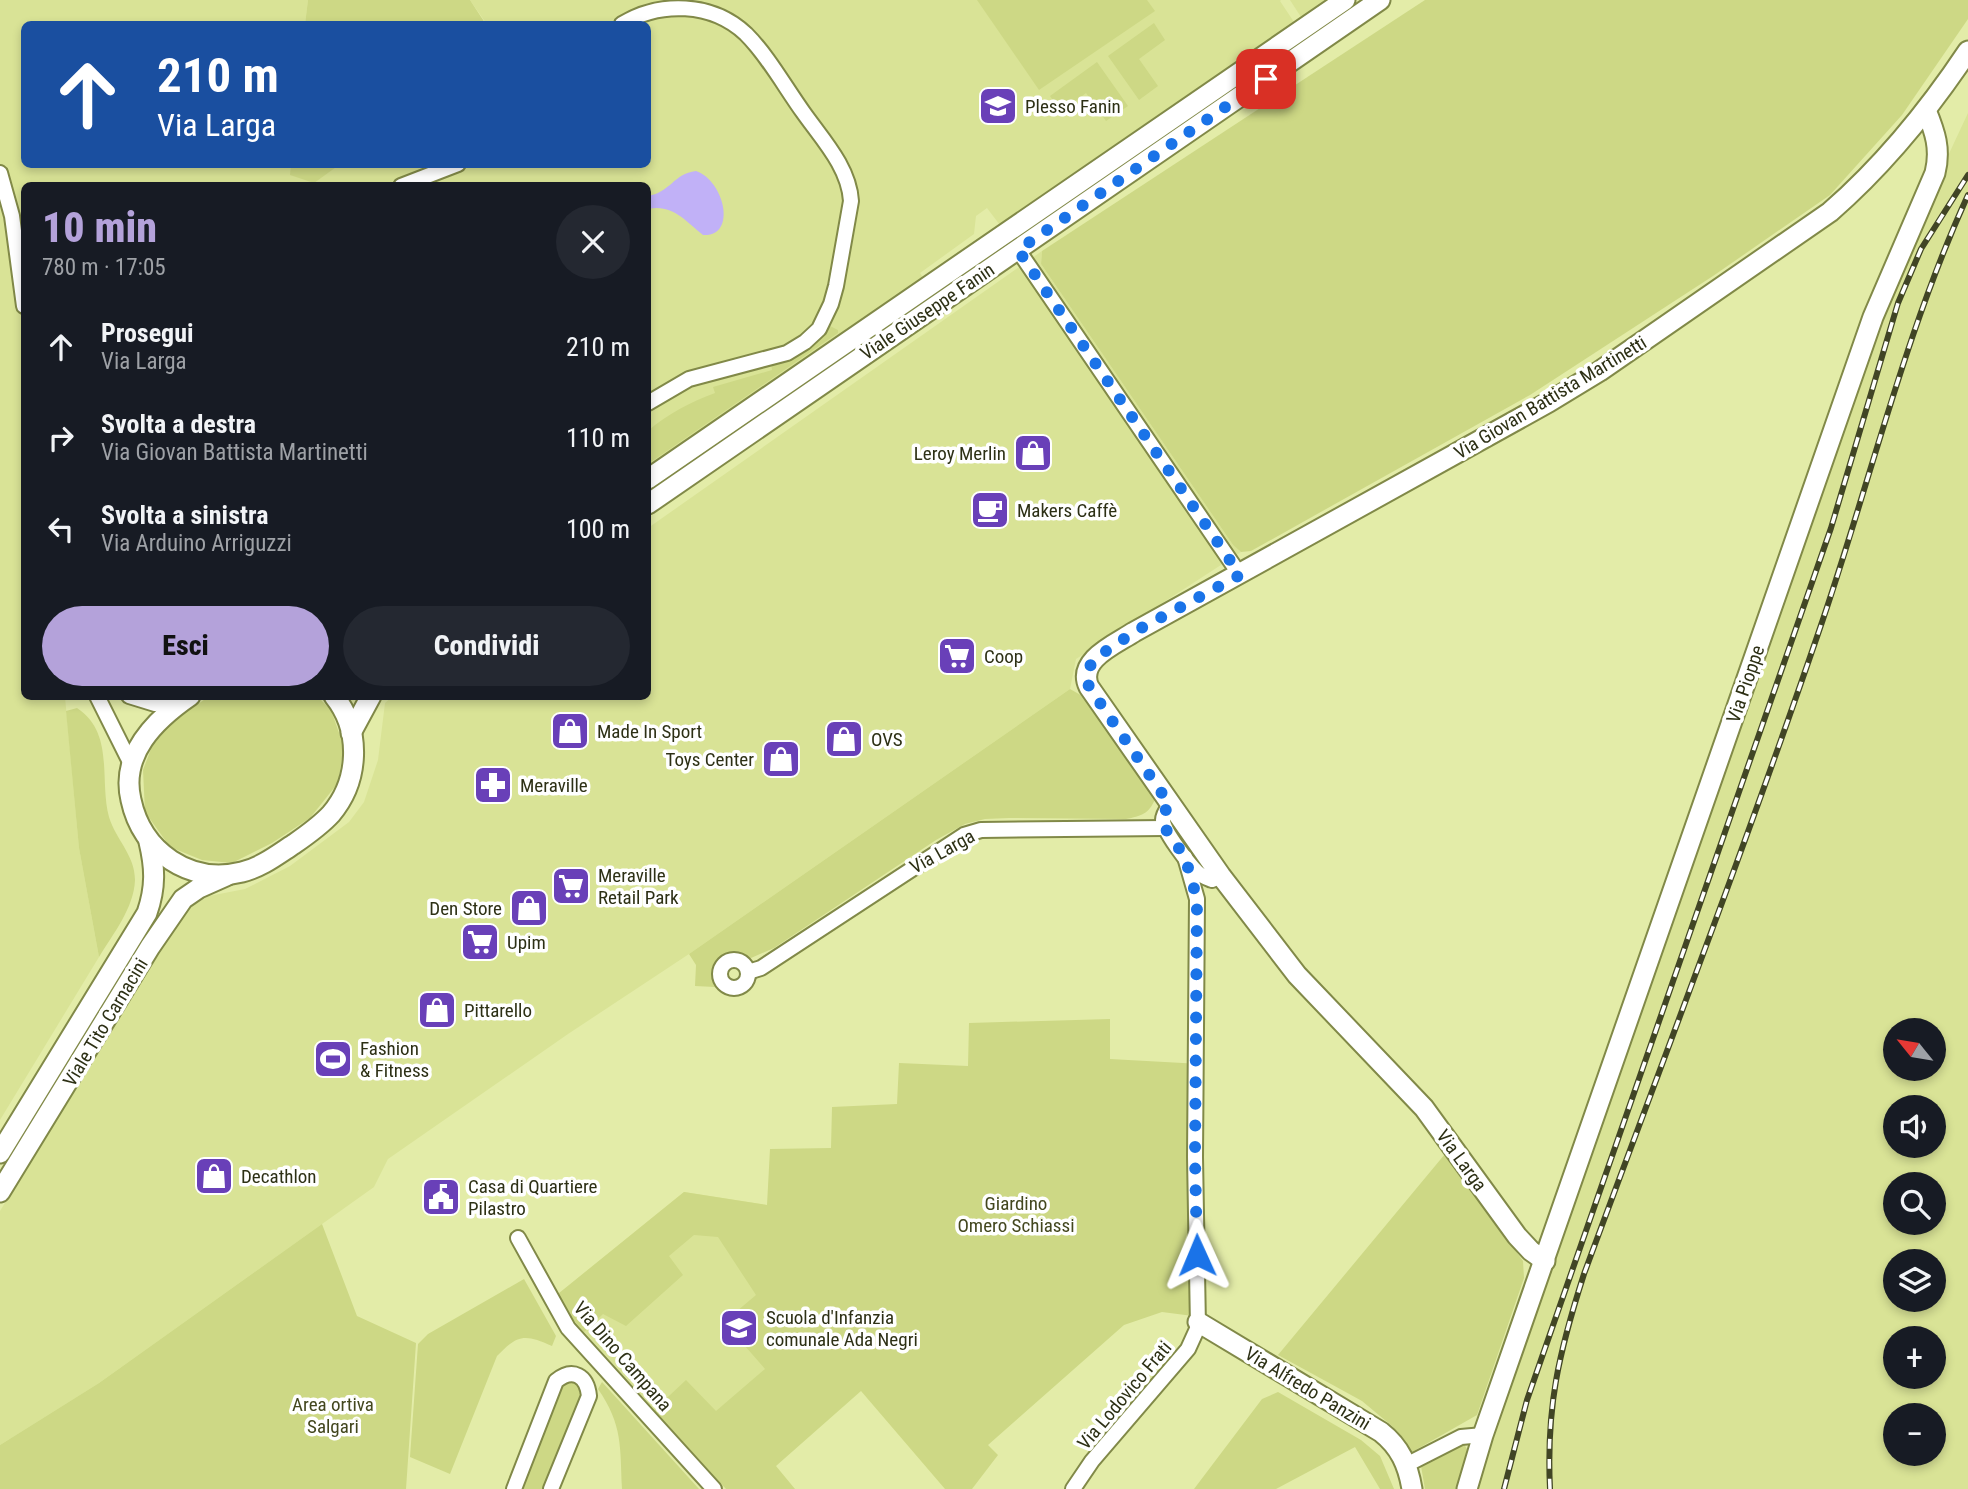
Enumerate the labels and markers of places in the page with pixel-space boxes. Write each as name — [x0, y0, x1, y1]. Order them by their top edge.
pin — [1236, 49, 1296, 109]
school or university icon: Plesso Fanin — [977, 85, 1019, 127]
place label: Plesso Fanin — [1025, 95, 1121, 118]
shop icon: Leroy Merlin — [1012, 432, 1054, 474]
place label: Leroy Merlin — [914, 442, 1006, 465]
cafe icon: Makers Caffè — [969, 489, 1011, 531]
place label: Makers Caffè — [1017, 499, 1117, 522]
supermarket icon: Coop — [936, 635, 978, 677]
place label: Coop — [984, 645, 1023, 668]
shop icon: Made In Sport — [549, 710, 591, 752]
shop icon: OVS — [823, 718, 865, 760]
place label: Made In Sport — [597, 720, 702, 743]
place label: OVS — [871, 728, 903, 751]
shop icon: Toys Center — [760, 738, 802, 780]
place label: Toys Center — [665, 748, 754, 771]
pharmacy icon: Meraville — [472, 764, 514, 806]
place label: Meraville — [520, 774, 588, 797]
place label: Meraville Retail Park — [598, 864, 679, 909]
supermarket icon: Meraville Retail Park — [550, 865, 592, 907]
shop icon: Den Store — [508, 887, 550, 929]
place label: Den Store — [429, 897, 502, 920]
supermarket icon: Upim — [459, 921, 501, 963]
place label: Upim — [507, 931, 546, 954]
shop icon: Pittarello — [416, 989, 458, 1031]
place label: Pittarello — [464, 999, 532, 1022]
place label: Fashion & Fitness — [360, 1037, 429, 1082]
sports icon: Fashion & Fitness — [312, 1038, 354, 1080]
shop icon: Decathlon — [193, 1155, 235, 1197]
place label: Decathlon — [241, 1165, 317, 1188]
place label: Casa di Quartiere Pilastro — [468, 1175, 598, 1220]
public building icon: Casa di Quartiere Pilastro — [420, 1176, 462, 1218]
place label: Scuola d'Infanzia comunale Ada Negri — [766, 1306, 918, 1351]
school or university icon: Scuola d'Infanzia comunale Ada Negri — [718, 1307, 760, 1349]

